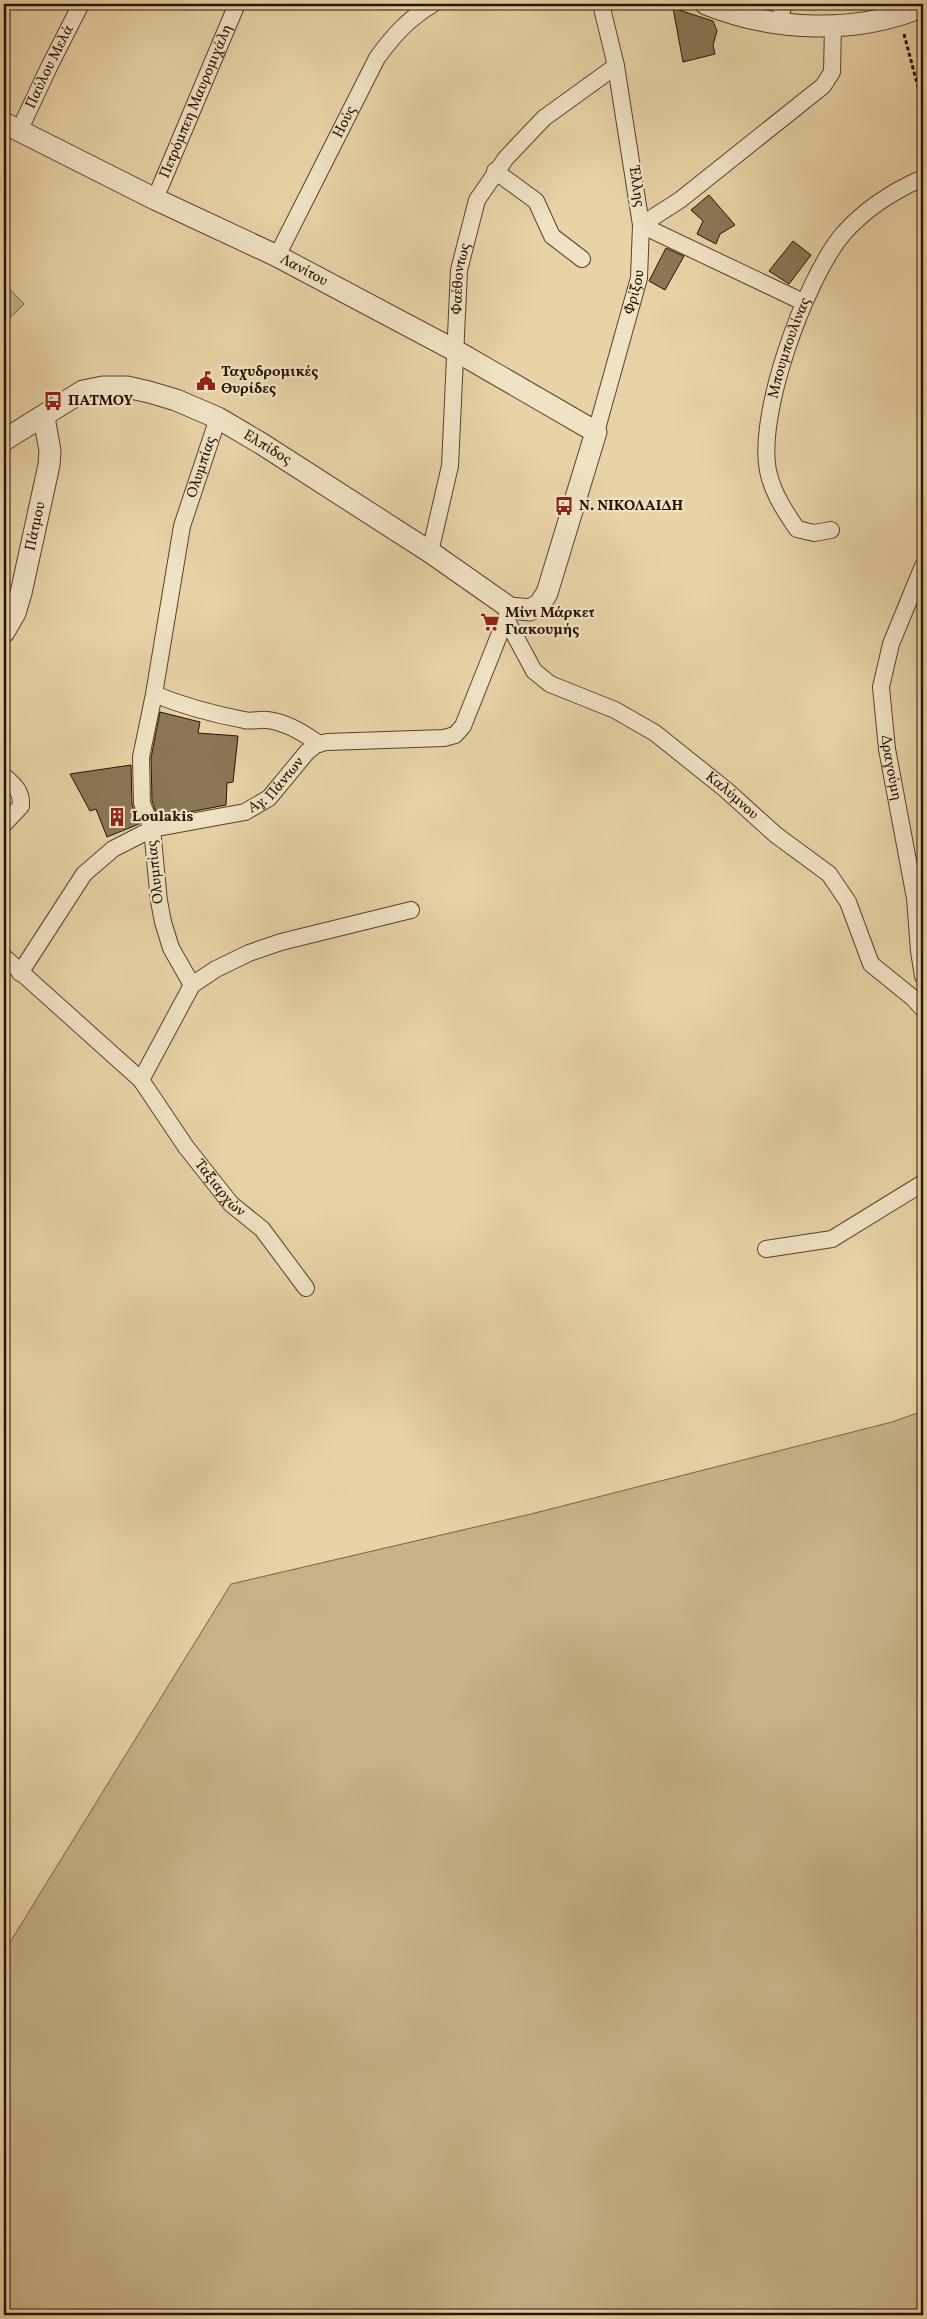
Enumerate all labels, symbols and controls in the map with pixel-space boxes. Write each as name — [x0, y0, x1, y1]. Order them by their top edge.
street label: Παύλου Μελά — [20, 21, 79, 112]
street label: Πετρόμπεη Μαυρομιχάλη — [154, 21, 238, 182]
street label: Ηούς — [328, 102, 362, 142]
street label: Έλλης — [623, 164, 649, 209]
street label: Φαέθοντως — [446, 240, 476, 315]
street label: Λανίτου — [276, 249, 331, 292]
street label: Φρίξου — [619, 270, 650, 317]
street label: Μπουμπουλίνας — [763, 294, 816, 401]
place label: Ταχυδρομικές Θυρίδες — [221, 362, 318, 400]
public building icon: Ταχυδρομικές Θυρίδες — [195, 370, 217, 392]
bus stop icon: ΠΑΤΜΟΥ — [42, 390, 64, 412]
place label: ΠΑΤΜΟΥ — [68, 391, 133, 412]
street label: Ελπίδος — [239, 425, 295, 471]
street label: Ολυμπίας — [182, 433, 222, 501]
bus stop icon: Ν. ΝΙΚΟΛΑΙΔΗ — [553, 495, 575, 517]
place label: Ν. ΝΙΚΟΛΑΙΔΗ — [579, 496, 683, 517]
street label: Πάτμου — [20, 500, 51, 553]
place label: Μίνι Μάρκετ Γιακουμής — [505, 603, 594, 641]
supermarket icon: Μίνι Μάρκετ Γιακουμής — [479, 611, 501, 633]
street label: Δραγούμη — [875, 734, 907, 803]
street label: Αγ. Πάντων — [244, 753, 309, 819]
street label: Καλύμνου — [701, 767, 763, 825]
building icon: Loulakis — [106, 806, 128, 828]
place label: Loulakis — [132, 807, 193, 828]
street label: Ολυμπίας — [142, 839, 170, 905]
street label: Ταξιαρχών — [189, 1155, 250, 1222]

